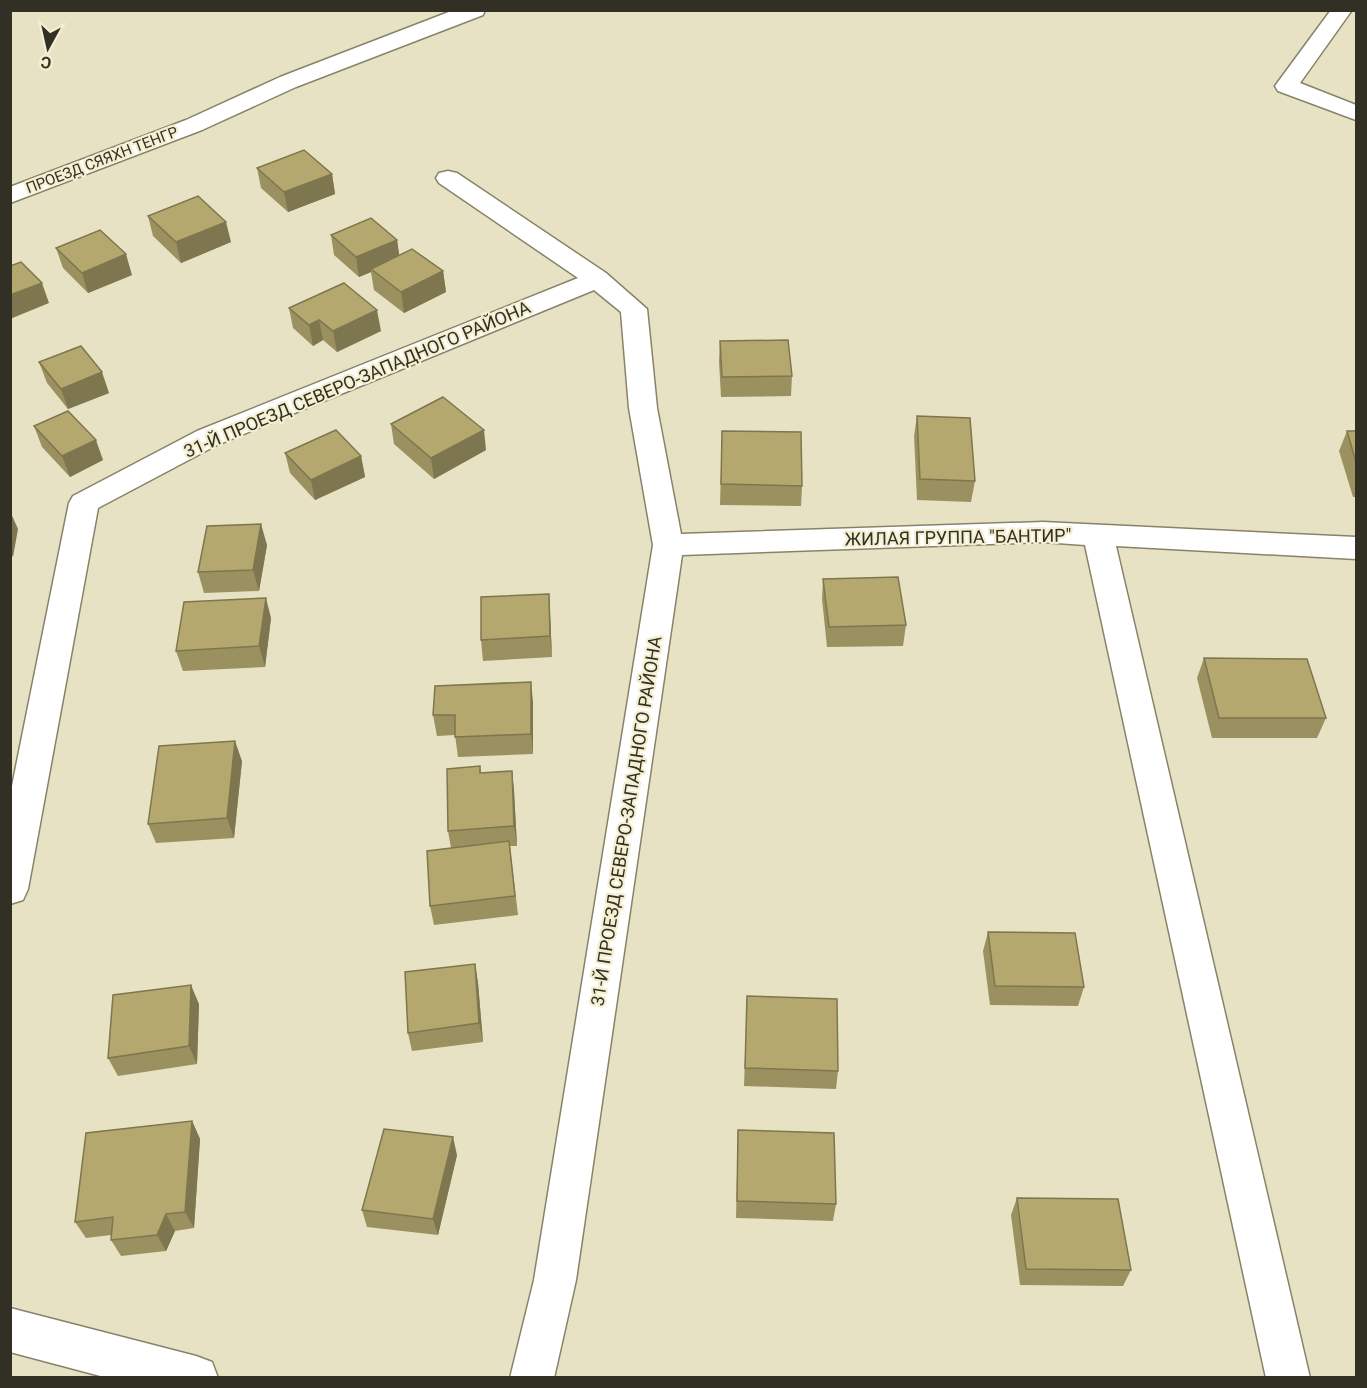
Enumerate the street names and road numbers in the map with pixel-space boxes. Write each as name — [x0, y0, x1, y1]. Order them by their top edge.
street label: ПРОЕЗД СЯЯХН ТЕНГР — [23, 123, 181, 197]
street label: 31-Й ПРОЕЗД СЕВЕРО-ЗАПАДНОГО РАЙОНА — [181, 296, 534, 462]
street label: ЖИЛАЯ ГРУППА "БАНТИР" — [845, 525, 1071, 549]
street label: 31-Й ПРОЕЗД СЕВЕРО-ЗАПАДНОГО РАЙОНА — [586, 634, 666, 1007]

